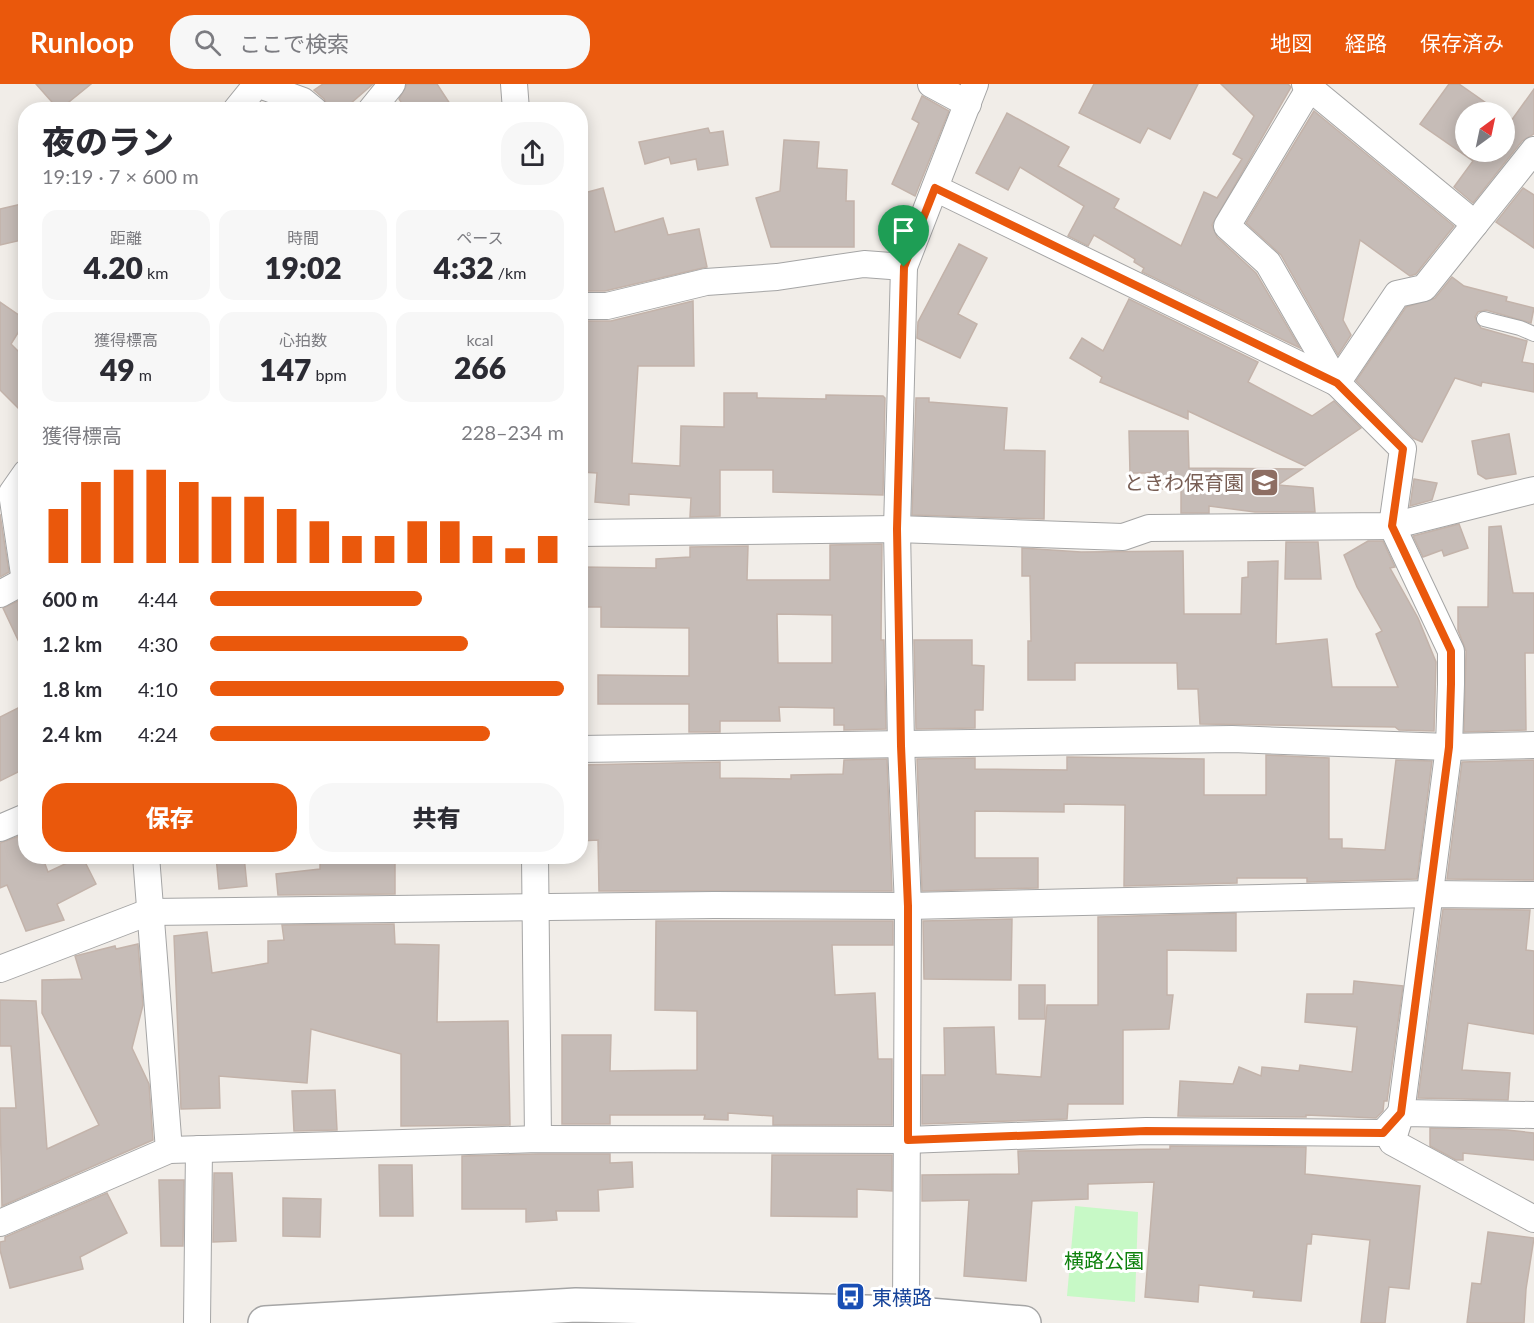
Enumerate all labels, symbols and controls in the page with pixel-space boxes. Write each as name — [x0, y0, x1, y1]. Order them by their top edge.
search box — [170, 15, 590, 69]
text: Runloop — [30, 25, 134, 59]
icon: search — [191, 26, 224, 59]
text: ここで検索 — [239, 30, 349, 57]
text: 地図 — [1270, 30, 1312, 55]
text: 経路 — [1345, 30, 1387, 55]
text: 保存済み — [1420, 30, 1504, 55]
north arrow — [1455, 102, 1515, 162]
map controls — [1455, 102, 1515, 162]
text: 夜のラン — [42, 121, 174, 161]
button: share — [501, 122, 564, 185]
text: 19:19 · 7 × 600 m — [42, 164, 199, 188]
pin — [878, 205, 929, 267]
icon: arrive — [887, 214, 920, 247]
text: 距離 — [110, 228, 142, 247]
text: 時間 — [287, 228, 319, 247]
text: ペース — [456, 228, 504, 247]
text: 4.20 — [84, 249, 143, 285]
text: 19:02 — [264, 249, 342, 285]
text: 4:32 — [434, 249, 494, 285]
text: km — [143, 263, 168, 282]
text: /km — [494, 263, 526, 282]
text: 獲得標高 — [94, 330, 158, 349]
text: 心拍数 — [279, 330, 327, 349]
text: kcal — [466, 330, 494, 349]
text: 266 — [454, 349, 506, 385]
text: 49 — [100, 351, 135, 387]
text: 147 — [259, 351, 312, 387]
text: m — [135, 365, 152, 384]
text: bpm — [312, 365, 347, 384]
text: 228–234 m — [461, 420, 564, 444]
text: 獲得標高 — [42, 423, 122, 447]
school or university icon: ときわ保育園 — [1249, 466, 1281, 498]
place label: ときわ保育園 — [1124, 470, 1244, 494]
text: 600 m — [42, 587, 98, 611]
text: 4:44 — [138, 587, 178, 611]
text: 1.2 km — [42, 632, 102, 656]
text: 4:30 — [138, 632, 178, 656]
text: 1.8 km — [42, 677, 102, 701]
text: 4:10 — [138, 677, 178, 701]
text: 2.4 km — [42, 722, 102, 746]
text: 4:24 — [138, 722, 178, 746]
button: 保存 — [42, 783, 297, 852]
button: 共有 — [309, 783, 564, 852]
park label: 横路公園 — [1064, 1248, 1144, 1272]
bus stop icon: 東横路 — [835, 1281, 867, 1313]
place label: 東横路 — [872, 1285, 932, 1309]

